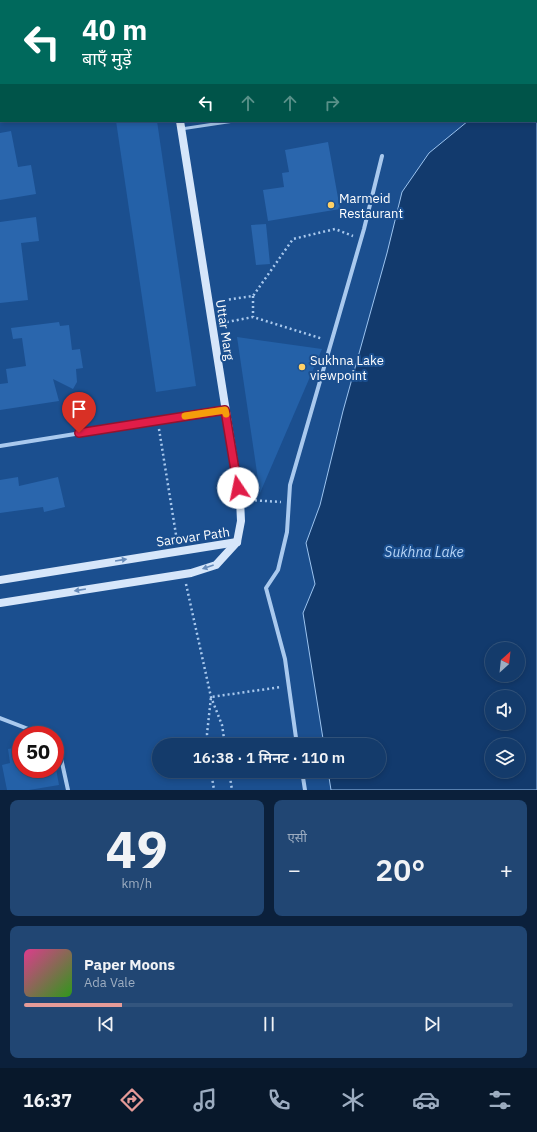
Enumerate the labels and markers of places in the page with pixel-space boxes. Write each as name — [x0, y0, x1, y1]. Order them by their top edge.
place label: Marmeid Restaurant — [339, 190, 403, 222]
marker: Marmeid Restaurant — [326, 200, 336, 210]
place label: Sukhna Lake viewpoint — [310, 352, 384, 384]
marker: Sukhna Lake viewpoint — [297, 362, 307, 372]
pin — [62, 392, 96, 433]

